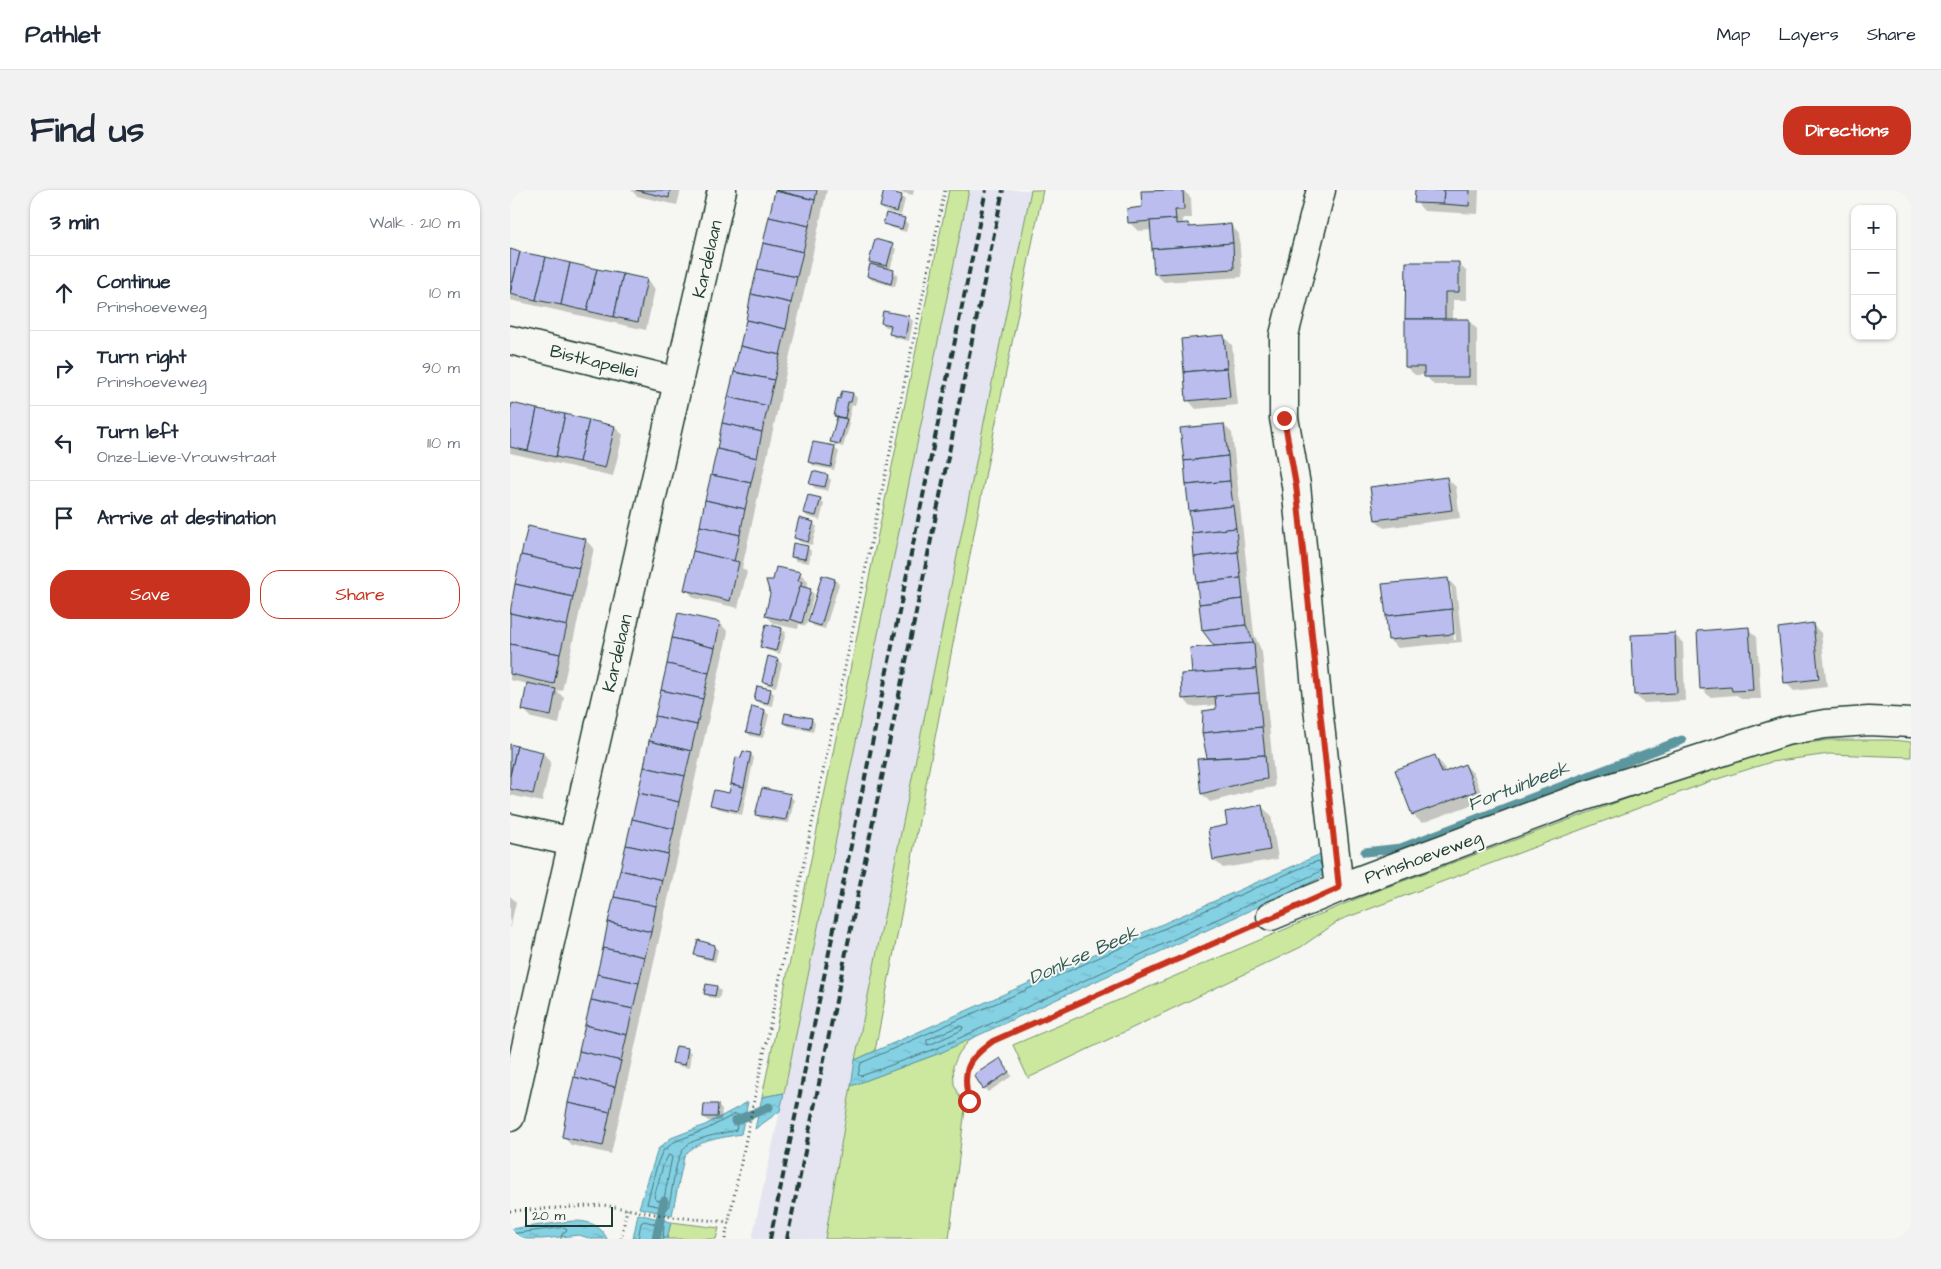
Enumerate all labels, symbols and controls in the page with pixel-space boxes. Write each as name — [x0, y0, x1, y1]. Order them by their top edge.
text: Pathlet — [25, 18, 101, 52]
text: Map — [1716, 22, 1750, 47]
text: Layers — [1778, 22, 1839, 47]
text: Share — [1867, 22, 1916, 47]
text: Find us — [30, 106, 144, 155]
button: Directions — [1783, 106, 1911, 155]
map controls — [1851, 205, 1896, 340]
button: + — [1851, 205, 1896, 250]
text: 3 min — [50, 208, 99, 237]
text: Walk · 210 m — [369, 212, 460, 234]
street label: Kardelaan — [686, 218, 729, 300]
button: − — [1851, 250, 1896, 295]
text: Continue — [97, 269, 171, 296]
icon: ahead — [50, 279, 78, 307]
text: 10 m — [429, 282, 460, 304]
button: locate — [1851, 295, 1896, 340]
text: Prinshoeveweg — [97, 296, 207, 318]
street label: Bistkapellei — [547, 338, 641, 385]
text: Turn right — [97, 344, 186, 371]
icon: right — [50, 354, 78, 382]
text: 90 m — [422, 357, 460, 379]
text: Prinshoeveweg — [97, 371, 207, 393]
route end — [1273, 407, 1296, 430]
text: Turn left — [97, 419, 178, 446]
icon: left — [50, 429, 78, 457]
text: 110 m — [427, 432, 460, 454]
text: Onze-Lieve-Vrouwstraat — [97, 446, 276, 468]
icon: arrive — [50, 504, 78, 532]
text: Arrive at destination — [97, 505, 276, 532]
button: Save — [50, 570, 250, 619]
button: Share — [260, 570, 460, 619]
street label: Kardelaan — [596, 612, 639, 694]
water label: Fortuinbeek — [1464, 755, 1574, 818]
street label: Prinshoeveweg — [1361, 825, 1486, 891]
water label: Donkse Beek — [1025, 919, 1143, 992]
route start — [958, 1090, 981, 1113]
scale bar — [525, 1204, 612, 1227]
text: 20 m — [532, 1206, 565, 1226]

